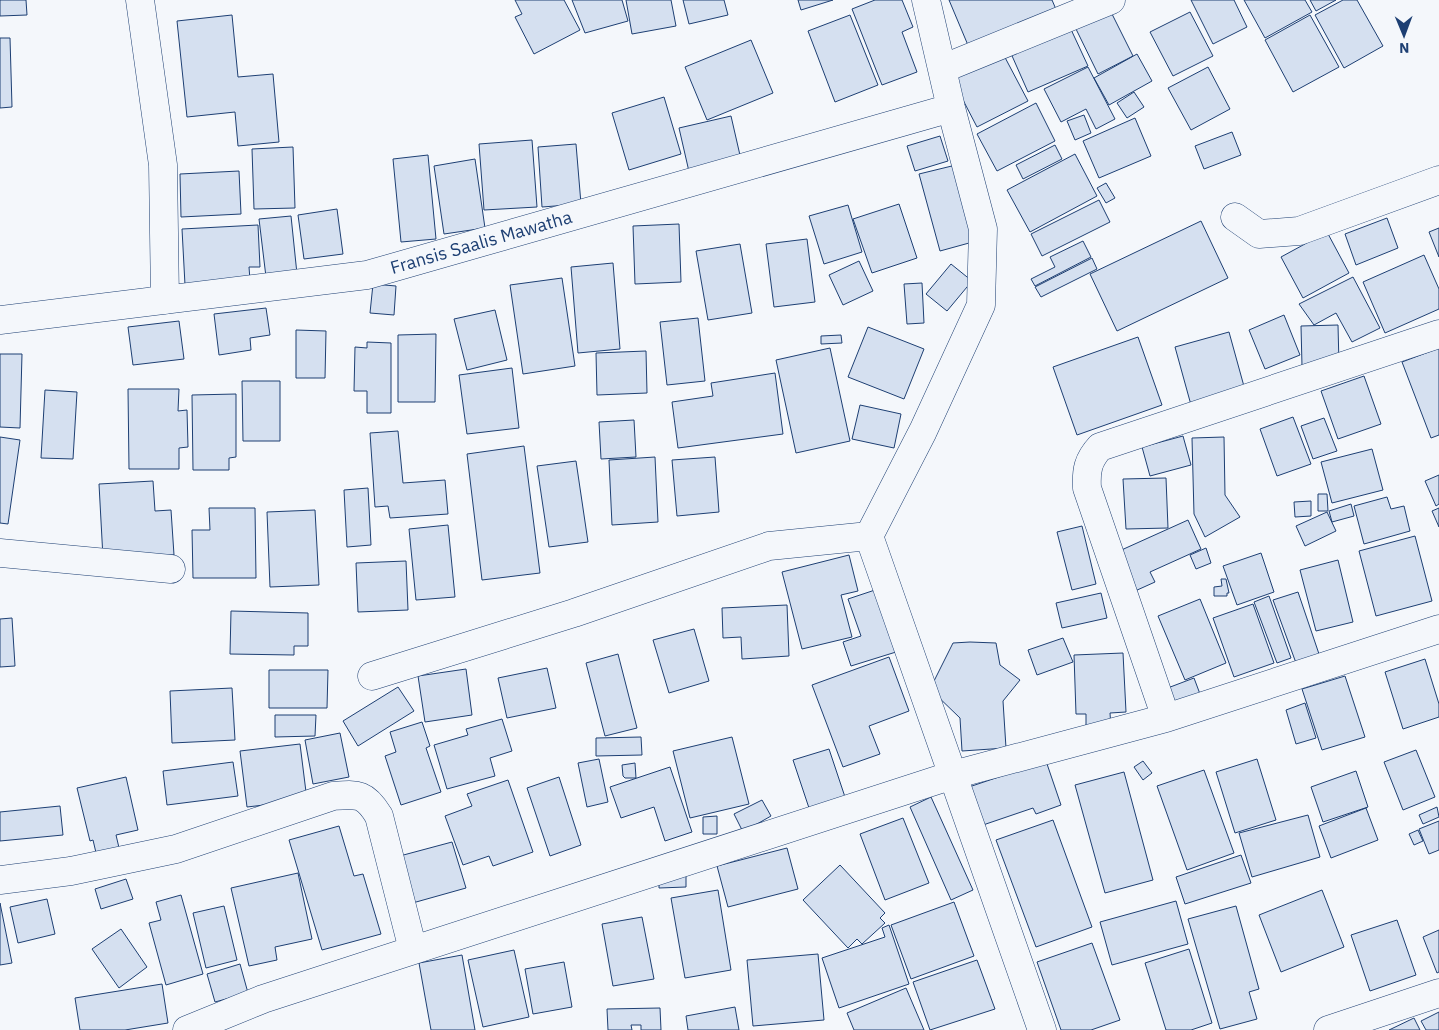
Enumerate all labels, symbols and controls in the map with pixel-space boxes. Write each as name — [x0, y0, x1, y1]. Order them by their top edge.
north arrow — [1379, 10, 1429, 60]
text: N — [1399, 39, 1409, 57]
street label: Fransis Saalis Mawatha — [387, 205, 575, 279]

